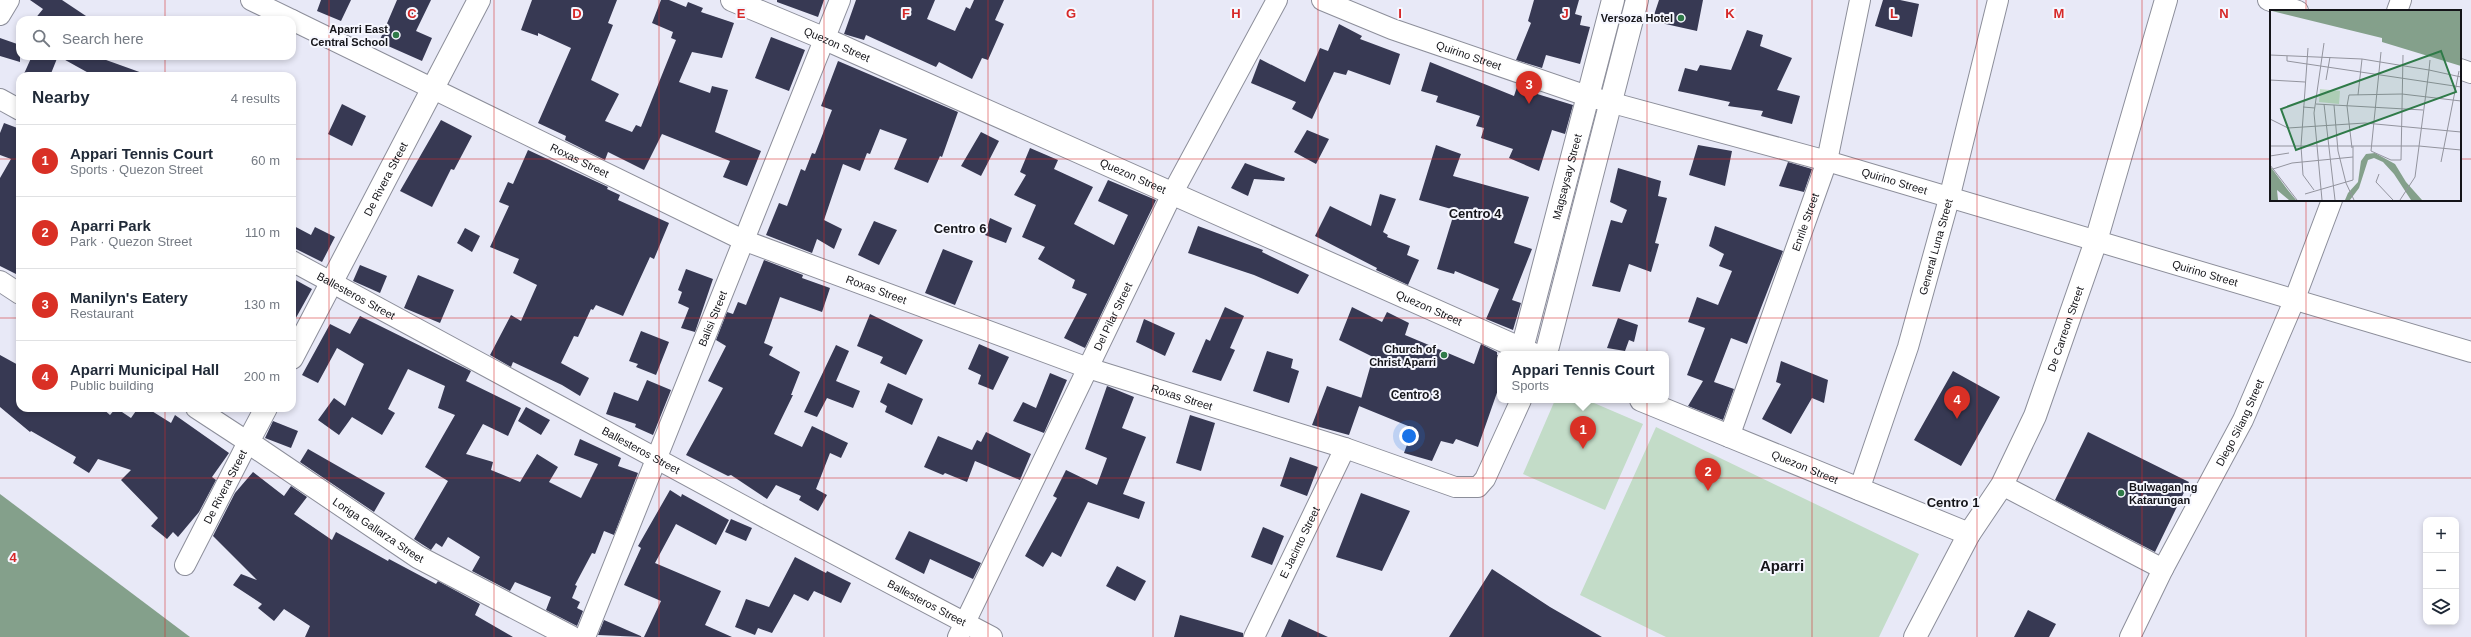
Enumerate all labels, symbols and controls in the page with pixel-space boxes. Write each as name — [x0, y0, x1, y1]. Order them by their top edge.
text: C — [407, 6, 417, 21]
text: D — [572, 6, 582, 21]
text: E — [737, 6, 746, 21]
text: F — [902, 6, 910, 21]
text: G — [1066, 6, 1076, 21]
text: H — [1231, 6, 1241, 21]
text: I — [1398, 6, 1402, 21]
text: J — [1561, 6, 1569, 21]
text: K — [1725, 6, 1735, 21]
text: L — [1890, 6, 1898, 21]
text: M — [2054, 6, 2064, 21]
text: N — [2219, 6, 2229, 21]
inset map — [2270, 10, 2461, 201]
place label: Versoza Hotel — [1601, 12, 1673, 24]
marker: Versoza Hotel — [1676, 13, 1686, 23]
search box — [16, 16, 296, 60]
place label: Aparri East Central School — [310, 23, 388, 48]
street label: Quezon Street — [802, 25, 872, 64]
icon: search — [30, 27, 52, 49]
text: Search here — [62, 30, 144, 47]
marker: Aparri East Central School — [391, 30, 401, 40]
street label: Quirino Street — [1435, 39, 1503, 72]
pin: 3 — [1516, 71, 1542, 104]
text: Nearby — [32, 88, 90, 107]
text: 4 results — [231, 91, 280, 106]
street label: Magsaysay Street — [1550, 133, 1584, 221]
street label: De Rivera Street — [361, 140, 410, 218]
street label: Roxas Street — [548, 141, 611, 180]
text: Appari Tennis Court — [70, 145, 213, 162]
text: 1 — [41, 153, 49, 168]
text: 60 m — [251, 153, 280, 168]
street label: Quezon Street — [1098, 156, 1168, 196]
text: Sports · Quezon Street — [70, 162, 203, 177]
street label: Quirino Street — [1860, 166, 1929, 196]
street label: Enrile Street — [1789, 192, 1821, 253]
street label: General Luna Street — [1917, 198, 1955, 296]
district label: Centro 4 — [1449, 206, 1502, 221]
text: Aparri Park — [70, 217, 151, 234]
district label: Centro 6 — [934, 221, 986, 236]
text: 2 — [41, 225, 49, 240]
text: 110 m — [245, 225, 280, 240]
text: Park · Quezon Street — [70, 234, 192, 249]
street label: Quirino Street — [2171, 258, 2239, 289]
street label: Ballesteros Street — [315, 270, 397, 322]
street label: Roxas Street — [844, 273, 908, 306]
street label: Del Pilar Street — [1091, 280, 1134, 352]
street label: De Carreon Street — [2045, 285, 2086, 373]
street label: Quezon Street — [1394, 288, 1464, 328]
text: Manilyn's Eatery — [70, 289, 188, 306]
street label: Balisi Street — [696, 289, 729, 348]
text: 3 — [41, 297, 49, 312]
text: 130 m — [244, 297, 280, 312]
text: Restaurant — [70, 306, 134, 321]
place label: Church of Christ Aparri — [1369, 343, 1436, 368]
marker: Church of Christ Aparri — [1439, 350, 1449, 360]
popup — [1497, 351, 1669, 403]
text: Aparri Municipal Hall — [70, 361, 219, 378]
text: Appari Tennis Court — [1511, 361, 1655, 378]
text: 4 — [41, 369, 49, 384]
text: 200 m — [244, 369, 280, 384]
street label: Diego Silang Street — [2214, 377, 2266, 468]
text: Public building — [70, 378, 154, 393]
text: Sports — [1511, 378, 1549, 393]
street label: Roxas Street — [1150, 382, 1214, 412]
pin: 4 — [1944, 386, 1970, 419]
district label: Centro 3 — [1391, 388, 1440, 402]
pin: 1 — [1570, 416, 1596, 449]
street label: Ballesteros Street — [600, 424, 682, 476]
your location — [1399, 426, 1419, 446]
street label: De Rivera Street — [201, 448, 249, 526]
street label: Quezon Street — [1770, 448, 1840, 486]
pin: 2 — [1695, 458, 1721, 491]
place label: Bulwagan ng Katarungan — [2129, 481, 2197, 506]
marker: Bulwagan ng Katarungan — [2116, 488, 2126, 498]
street label: Loriga Gallarza Street — [331, 495, 426, 565]
district label: Centro 1 — [1927, 495, 1979, 510]
street label: E Jacinto Street — [1277, 505, 1322, 580]
map controls — [2423, 517, 2459, 625]
button: + — [2423, 517, 2459, 553]
text: 4 — [9, 550, 17, 565]
button: − — [2423, 553, 2459, 589]
district label: Aparri — [1760, 557, 1804, 574]
street label: Ballesteros Street — [886, 577, 968, 628]
button: layers — [2423, 589, 2459, 625]

